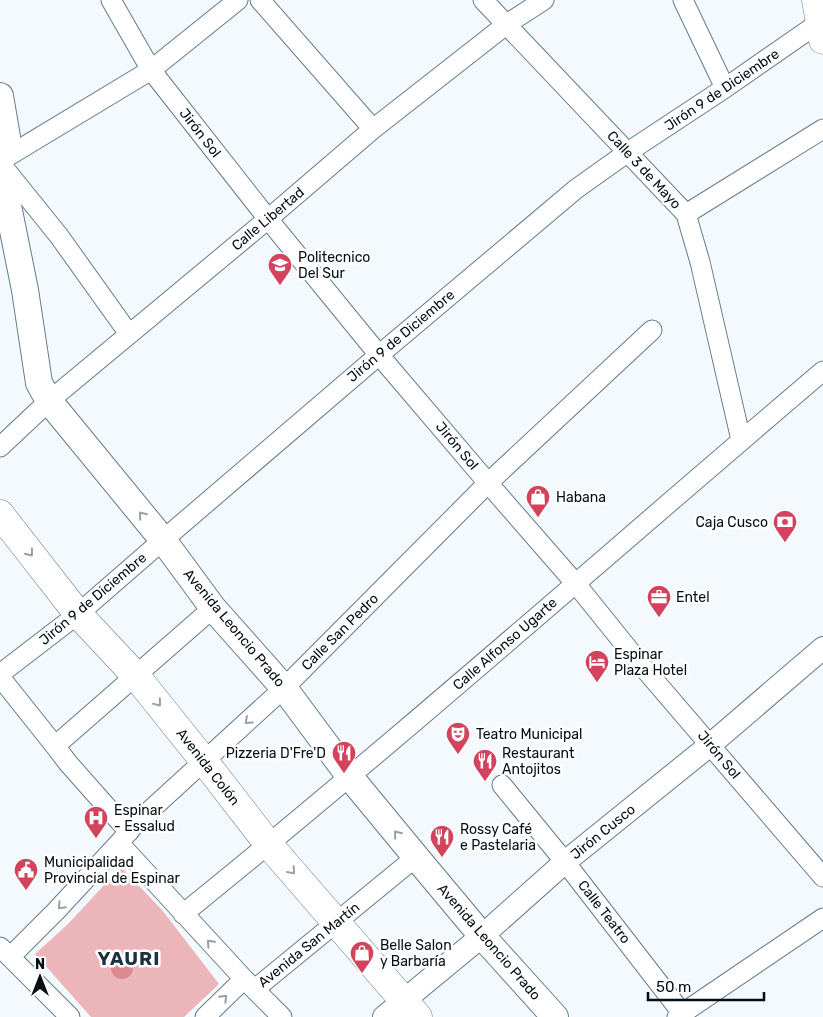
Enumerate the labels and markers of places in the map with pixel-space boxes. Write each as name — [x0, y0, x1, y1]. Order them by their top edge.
place label: Politecnico Del Sur — [298, 249, 370, 282]
school or university icon: Politecnico Del Sur — [267, 252, 293, 286]
shop icon: Habana — [525, 484, 551, 518]
place label: Habana — [556, 489, 606, 506]
bank icon: Caja Cusco — [772, 509, 798, 543]
place label: Caja Cusco — [695, 514, 768, 531]
office icon: Entel — [646, 584, 672, 618]
place label: Entel — [676, 589, 710, 606]
place label: Espinar Plaza Hotel — [614, 646, 687, 679]
hotel icon: Espinar Plaza Hotel — [584, 649, 610, 683]
theatre icon: Teatro Municipal — [445, 721, 471, 755]
place label: Teatro Municipal — [476, 726, 582, 743]
restaurant icon: Pizzeria D'Fre'D — [331, 740, 357, 774]
place label: Pizzeria D'Fre'D — [226, 745, 326, 762]
place label: Restaurant Antojitos — [502, 745, 575, 778]
restaurant icon: Restaurant Antojitos — [472, 748, 498, 782]
place label: Espinar - Essalud — [114, 802, 175, 835]
hospital icon: Espinar - Essalud — [83, 805, 109, 839]
place label: Rossy Café e Pastelaria — [460, 821, 536, 854]
restaurant icon: Rossy Café e Pastelaria — [429, 824, 455, 858]
place label: Municipalidad Provincial de Espinar — [44, 854, 180, 887]
public building icon: Municipalidad Provincial de Espinar — [13, 857, 39, 891]
place label: Belle Salon y Barbaría — [380, 937, 452, 970]
shop icon: Belle Salon y Barbaría — [349, 940, 375, 974]

